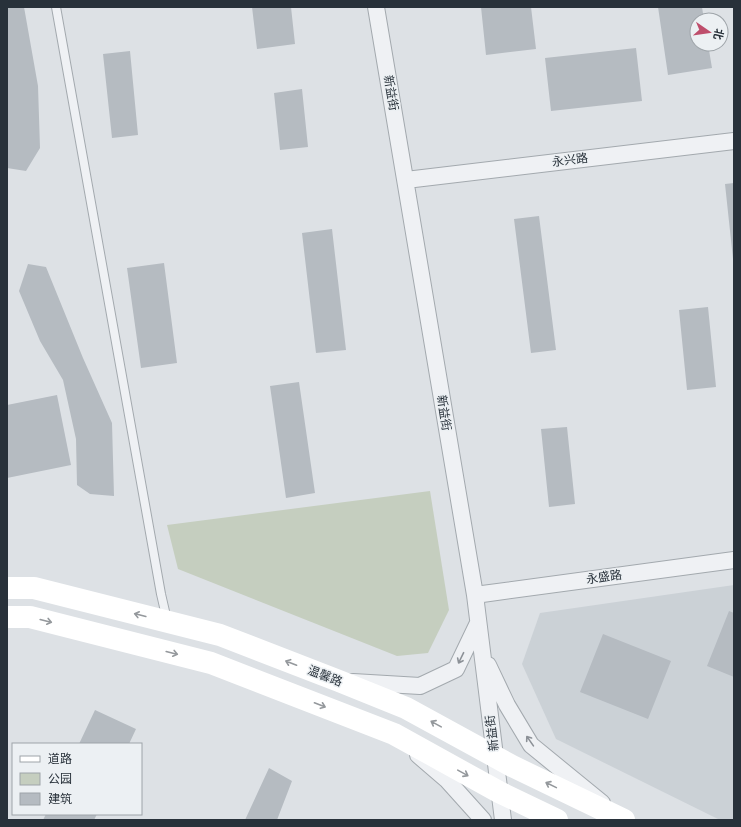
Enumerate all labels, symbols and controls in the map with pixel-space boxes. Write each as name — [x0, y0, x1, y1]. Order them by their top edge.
north arrow — [689, 12, 729, 52]
text: 北 — [712, 28, 726, 41]
street label: 新益街 — [381, 74, 401, 112]
street label: 永兴路 — [551, 151, 589, 169]
street label: 新益街 — [434, 394, 454, 432]
street label: 永盛路 — [585, 568, 623, 586]
one-way arrow — [134, 611, 147, 618]
one-way arrow — [39, 618, 52, 625]
one-way arrow — [165, 649, 178, 657]
one-way arrow — [457, 652, 464, 664]
one-way arrow — [285, 658, 297, 666]
street label: 温馨路 — [306, 663, 344, 689]
one-way arrow — [314, 702, 326, 710]
street label: 新益街 — [483, 714, 501, 752]
one-way arrow — [430, 720, 442, 728]
one-way arrow — [526, 736, 534, 747]
legend — [12, 743, 142, 815]
text: 道路 — [48, 752, 72, 766]
one-way arrow — [457, 769, 469, 777]
text: 公园 — [48, 772, 72, 786]
one-way arrow — [545, 781, 557, 788]
text: 建筑 — [48, 792, 72, 806]

